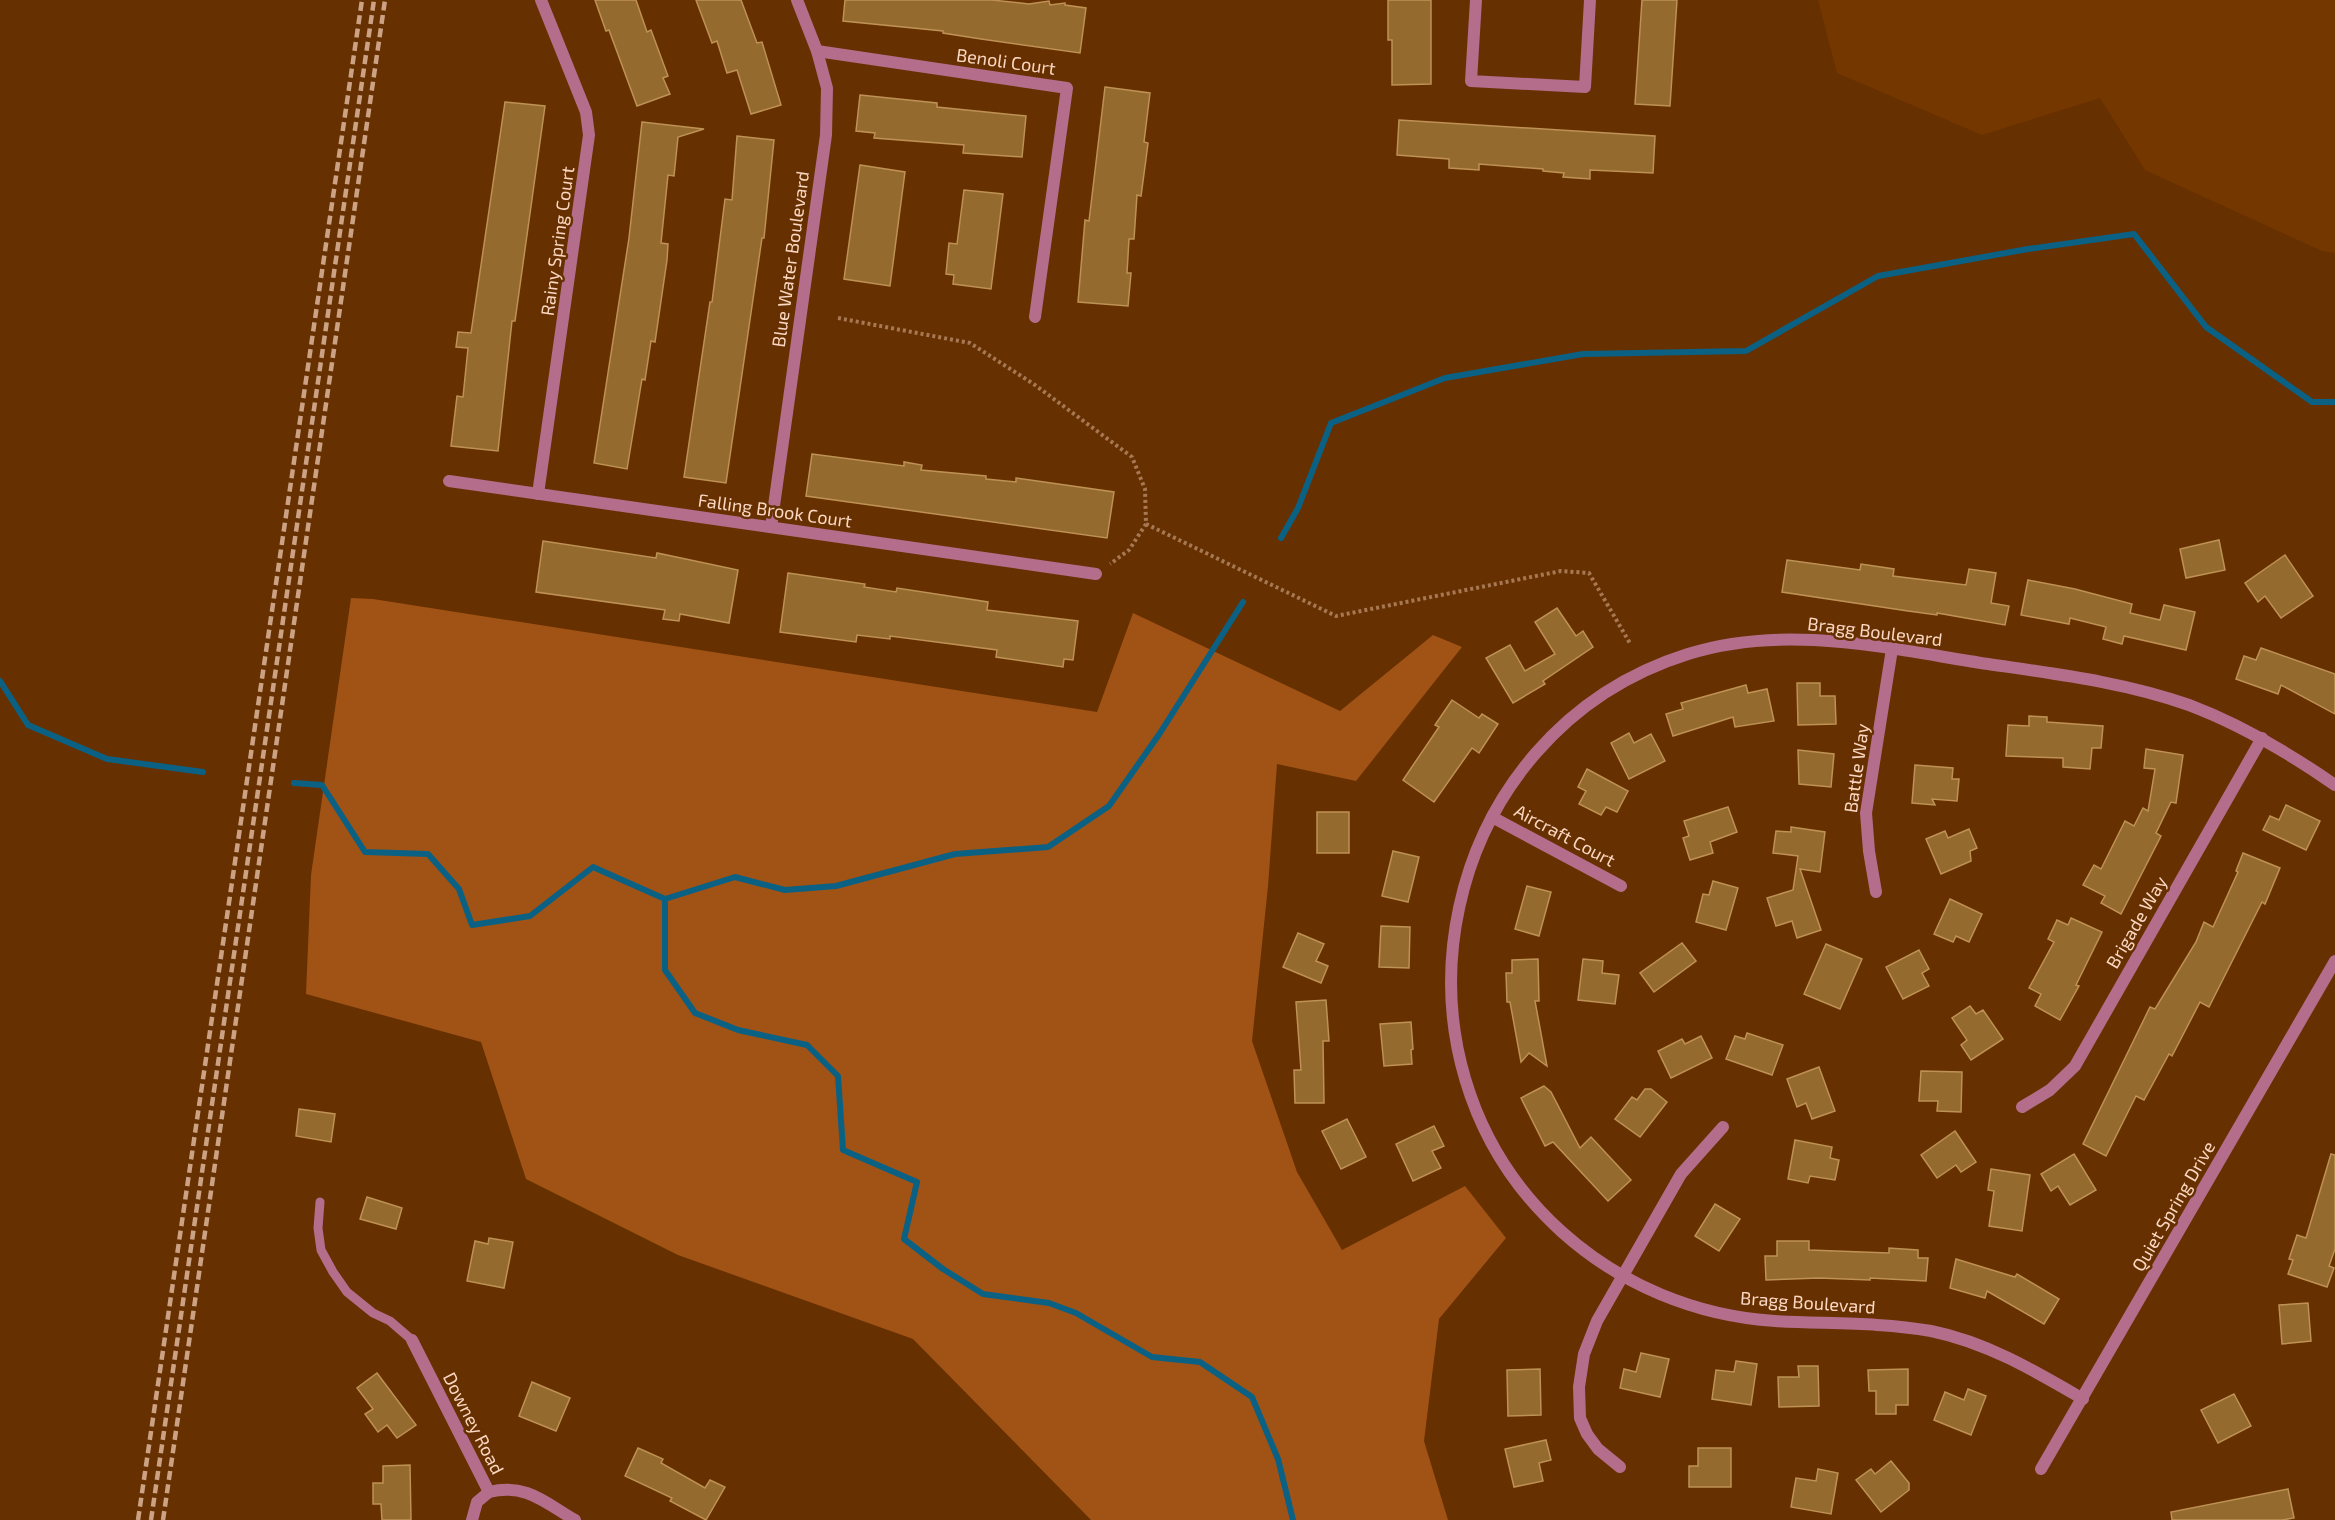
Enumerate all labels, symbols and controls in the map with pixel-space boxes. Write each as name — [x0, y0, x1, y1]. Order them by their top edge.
street label: Benoli Court — [955, 43, 1057, 79]
street label: Rainy Spring Court — [536, 165, 578, 317]
street label: Blue Water Boulevard — [767, 170, 813, 348]
street label: Falling Brook Court — [697, 488, 854, 532]
street label: Bragg Boulevard — [1806, 612, 1944, 650]
street label: Battle Way — [1839, 722, 1873, 814]
street label: Aircraft Court — [1511, 799, 1619, 871]
street label: Brigade Way — [2101, 872, 2171, 972]
street label: Quiet Spring Drive — [2127, 1137, 2219, 1275]
street label: Bragg Boulevard — [1740, 1286, 1876, 1318]
street label: Downey Road — [439, 1368, 509, 1478]

